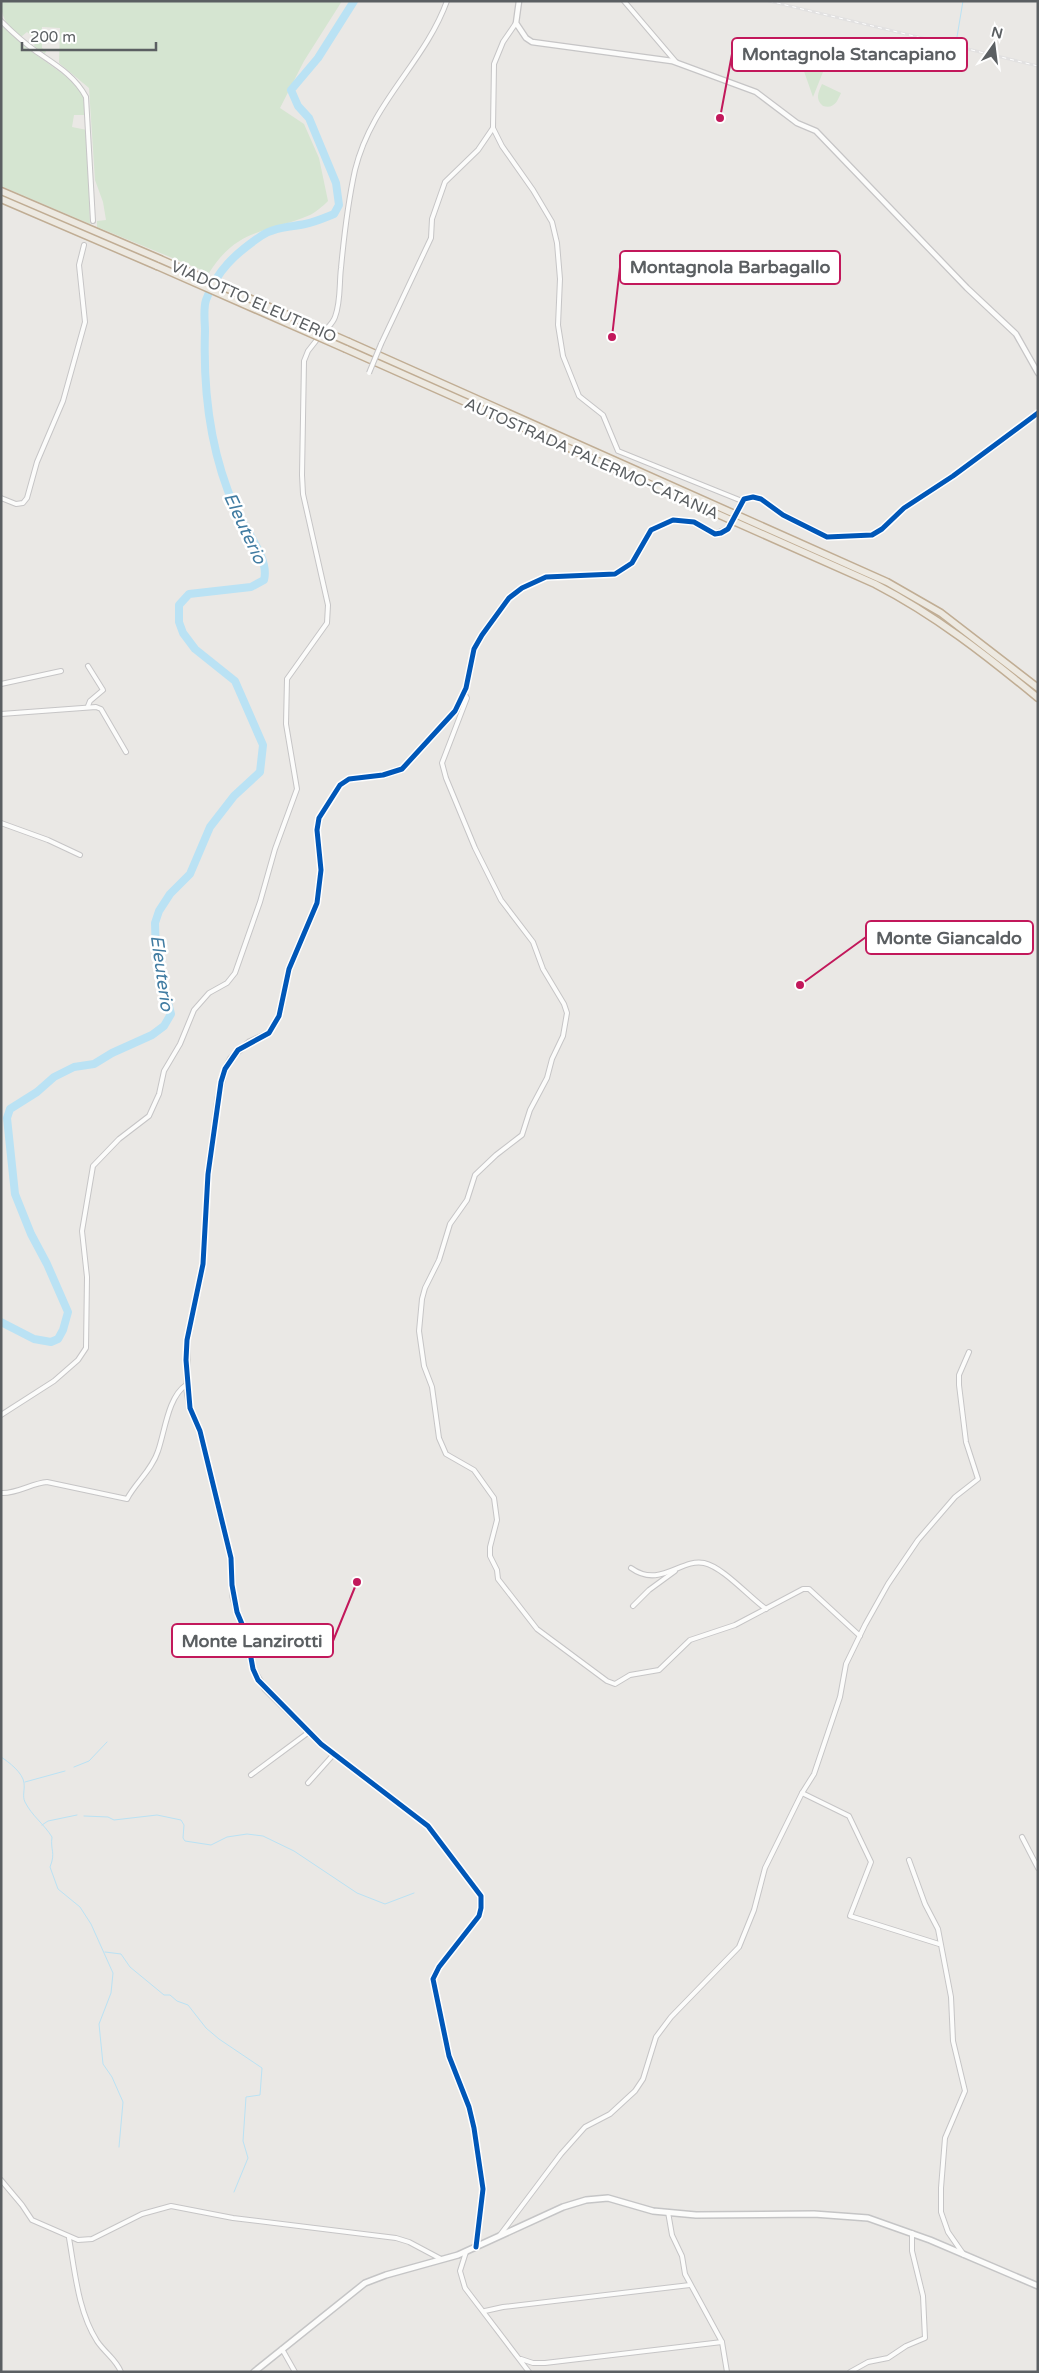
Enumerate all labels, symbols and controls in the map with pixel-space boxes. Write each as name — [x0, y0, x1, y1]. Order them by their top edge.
scale bar — [22, 20, 156, 52]
north arrow — [969, 20, 1019, 70]
text: N — [990, 23, 1005, 42]
text: 200 m — [30, 28, 76, 46]
callout: Montagnola Stancapiano — [732, 38, 967, 71]
text: Montagnola Stancapiano — [742, 43, 956, 65]
callout: Montagnola Barbagallo — [620, 251, 840, 284]
street label: VIADOTTO ELEUTERIO — [168, 256, 339, 347]
text: Montagnola Barbagallo — [630, 256, 830, 278]
street label: AUTOSTRADA PALERMO-CATANIA — [461, 394, 722, 524]
water label: Eleuterio — [219, 489, 272, 568]
callout: Monte Giancaldo — [866, 921, 1033, 954]
text: Monte Giancaldo — [876, 927, 1022, 949]
water label: Eleuterio — [146, 934, 178, 1013]
callout: Monte Lanzirotti — [172, 1624, 333, 1657]
text: Monte Lanzirotti — [181, 1630, 323, 1652]

